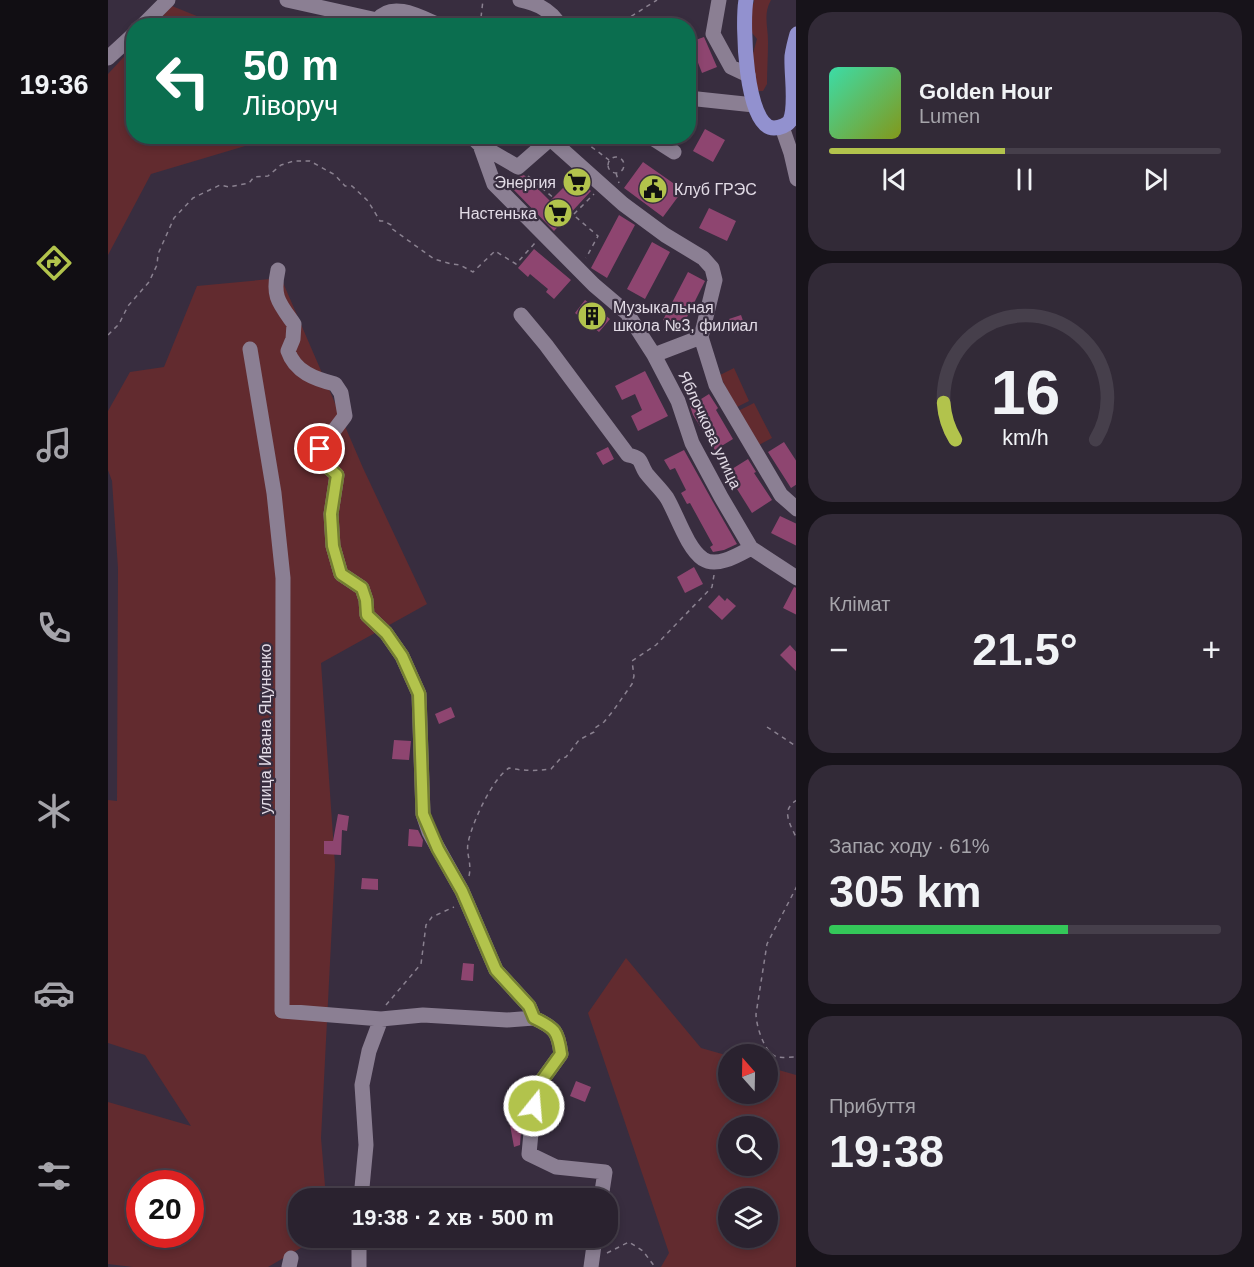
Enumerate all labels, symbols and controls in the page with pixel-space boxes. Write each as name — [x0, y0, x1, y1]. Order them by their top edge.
icon: left — [144, 42, 222, 120]
text: 50 m — [243, 42, 339, 89]
text: 19:36 — [19, 70, 89, 100]
text: Golden Hour — [919, 79, 1052, 104]
text: Ліворуч — [243, 91, 338, 121]
text: Lumen — [919, 105, 980, 127]
icon: previous — [878, 163, 911, 196]
icon: pause — [1008, 163, 1041, 196]
icon: next — [1139, 163, 1172, 196]
supermarket icon: Энергия — [561, 166, 593, 198]
public building icon: Клуб ГРЭС — [637, 173, 669, 205]
place label: Энергия — [494, 174, 556, 191]
place label: Клуб ГРЭС — [674, 181, 757, 198]
supermarket icon: Настенька — [542, 197, 574, 229]
place label: Настенька — [459, 205, 537, 222]
icon: directions — [33, 242, 75, 284]
place label: Музыкальная школа №3, филиал — [613, 299, 758, 334]
building icon: Музыкальная школа №3, филиал — [576, 300, 608, 332]
text: 16 — [990, 358, 1060, 427]
street label: Яблочкова улица — [675, 368, 745, 492]
pin — [294, 423, 345, 474]
icon: music — [33, 424, 75, 466]
text: km/h — [1002, 426, 1048, 450]
icon: arrive — [303, 432, 336, 465]
text: Клімат — [829, 593, 890, 615]
icon: phone — [33, 607, 75, 649]
text: 21.5° — [972, 624, 1078, 675]
text: − — [829, 631, 848, 668]
text: + — [1202, 631, 1221, 668]
street label: улица Ивана Яцуненко — [257, 644, 274, 814]
icon: climate — [33, 790, 75, 832]
text: Запас ходу · 61% — [829, 835, 990, 857]
text: 305 km — [829, 866, 982, 917]
icon: car — [33, 972, 75, 1014]
north arrow — [718, 1044, 778, 1104]
map controls — [718, 1044, 778, 1248]
position arrow — [502, 1074, 566, 1138]
text: Прибуття — [829, 1095, 916, 1117]
button: search — [718, 1116, 778, 1176]
text: 19:38 — [829, 1126, 944, 1177]
icon: filters — [33, 1155, 75, 1197]
speed limit sign: 20 — [126, 1170, 204, 1248]
button: layers — [718, 1188, 778, 1248]
text: 19:38 · 2 хв · 500 m — [352, 1205, 554, 1230]

